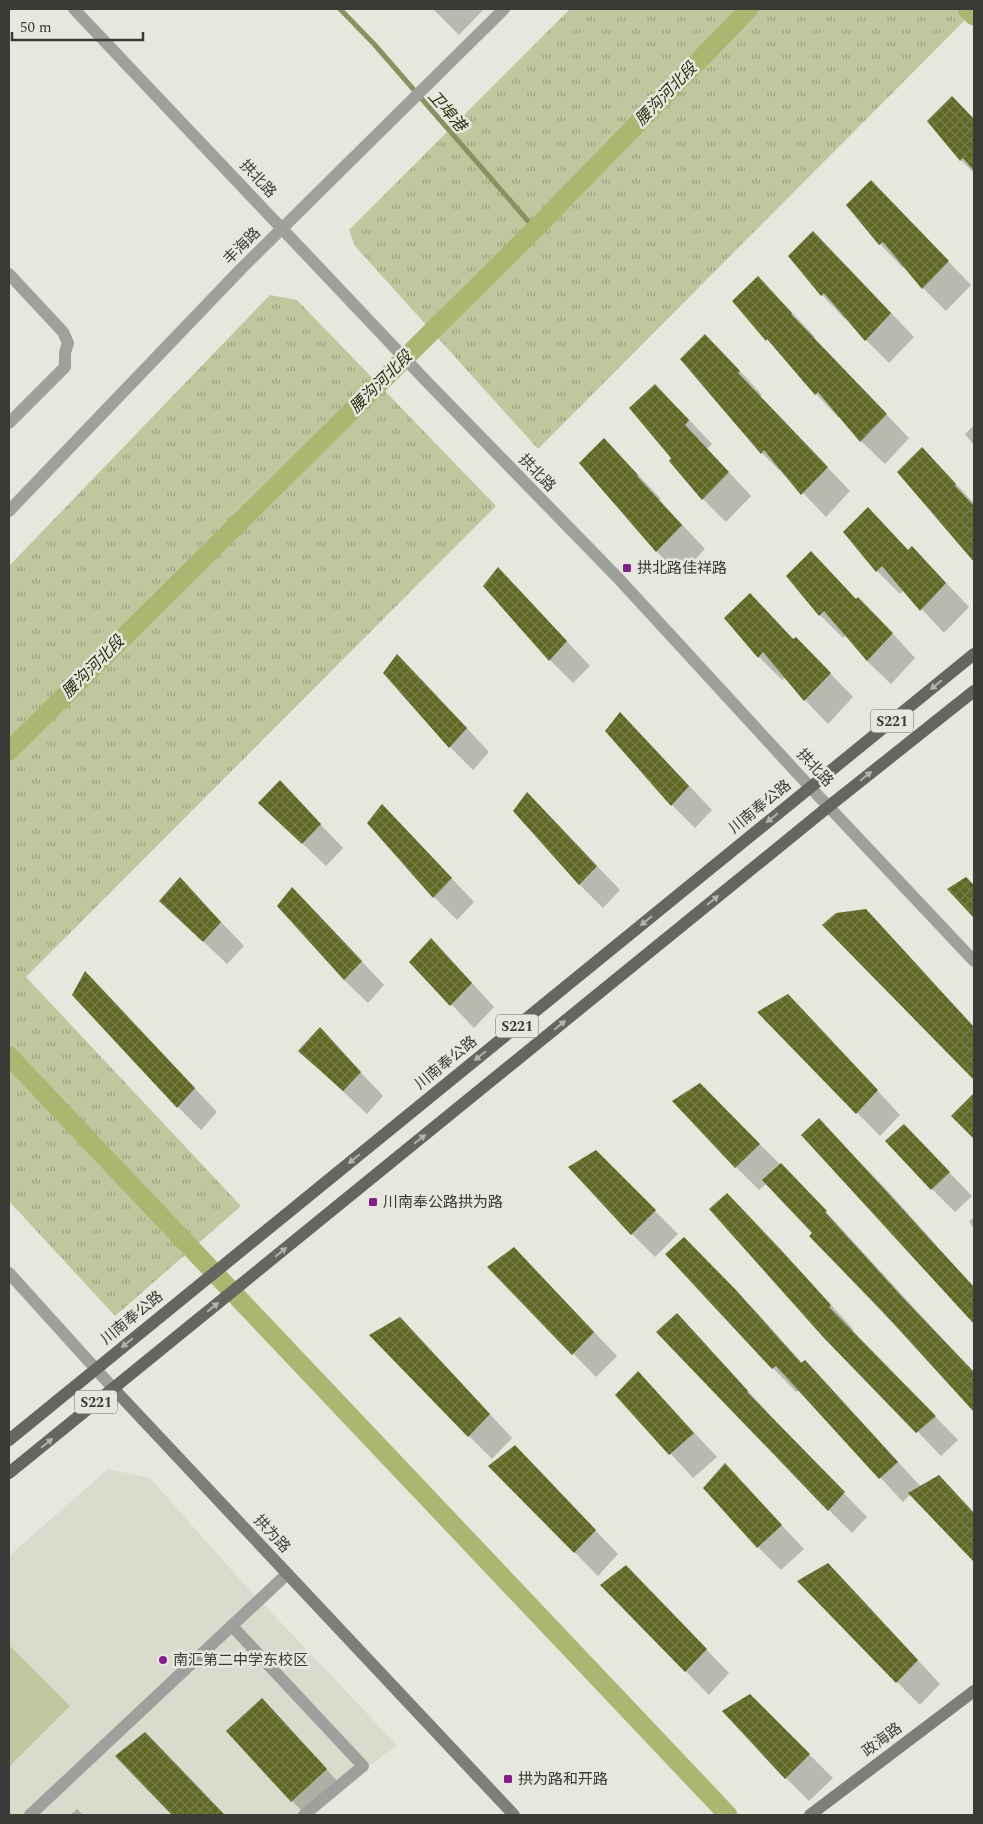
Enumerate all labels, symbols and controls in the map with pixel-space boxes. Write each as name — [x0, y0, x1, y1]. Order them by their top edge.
scale bar — [12, 10, 144, 42]
text: 50 m — [20, 16, 52, 39]
water label: 腰沟河北段 — [630, 55, 704, 131]
water label: 卫埠港 — [422, 85, 473, 138]
street label: 拱北路 — [234, 155, 282, 203]
street label: 丰海路 — [218, 222, 266, 270]
water label: 腰沟河北段 — [344, 344, 419, 419]
street label: 拱北路 — [513, 449, 561, 497]
place label: 拱北路佳祥路 — [637, 557, 727, 580]
marker: 拱北路佳祥路 — [621, 562, 633, 574]
water label: 腰沟河北段 — [56, 629, 131, 704]
one-way arrow — [930, 679, 943, 690]
road number: S221 — [871, 709, 913, 732]
street label: 拱北路 — [791, 744, 839, 792]
one-way arrow — [859, 771, 872, 782]
street label: 川南奉公路 — [724, 774, 796, 840]
one-way arrow — [766, 813, 779, 824]
one-way arrow — [706, 895, 719, 906]
one-way arrow — [640, 915, 653, 926]
road number: S221 — [496, 1014, 538, 1038]
one-way arrow — [553, 1020, 566, 1031]
street label: 川南奉公路 — [410, 1030, 482, 1096]
one-way arrow — [473, 1051, 486, 1062]
one-way arrow — [413, 1133, 426, 1144]
one-way arrow — [348, 1153, 360, 1165]
place label: 川南奉公路拱为路 — [383, 1191, 503, 1214]
marker: 川南奉公路拱为路 — [367, 1196, 379, 1208]
one-way arrow — [274, 1247, 287, 1258]
street label: 川南奉公路 — [96, 1285, 168, 1351]
one-way arrow — [206, 1302, 219, 1313]
one-way arrow — [121, 1338, 134, 1349]
road number: S221 — [75, 1390, 117, 1414]
one-way arrow — [40, 1437, 53, 1448]
street label: 拱为路 — [248, 1510, 296, 1558]
place label: 南汇第二中学东校区 — [173, 1649, 308, 1672]
marker: 南汇第二中学东校区 — [157, 1654, 169, 1666]
street label: 政海路 — [857, 1717, 907, 1763]
place label: 拱为路和开路 — [518, 1768, 608, 1791]
marker: 拱为路和开路 — [502, 1773, 514, 1785]

